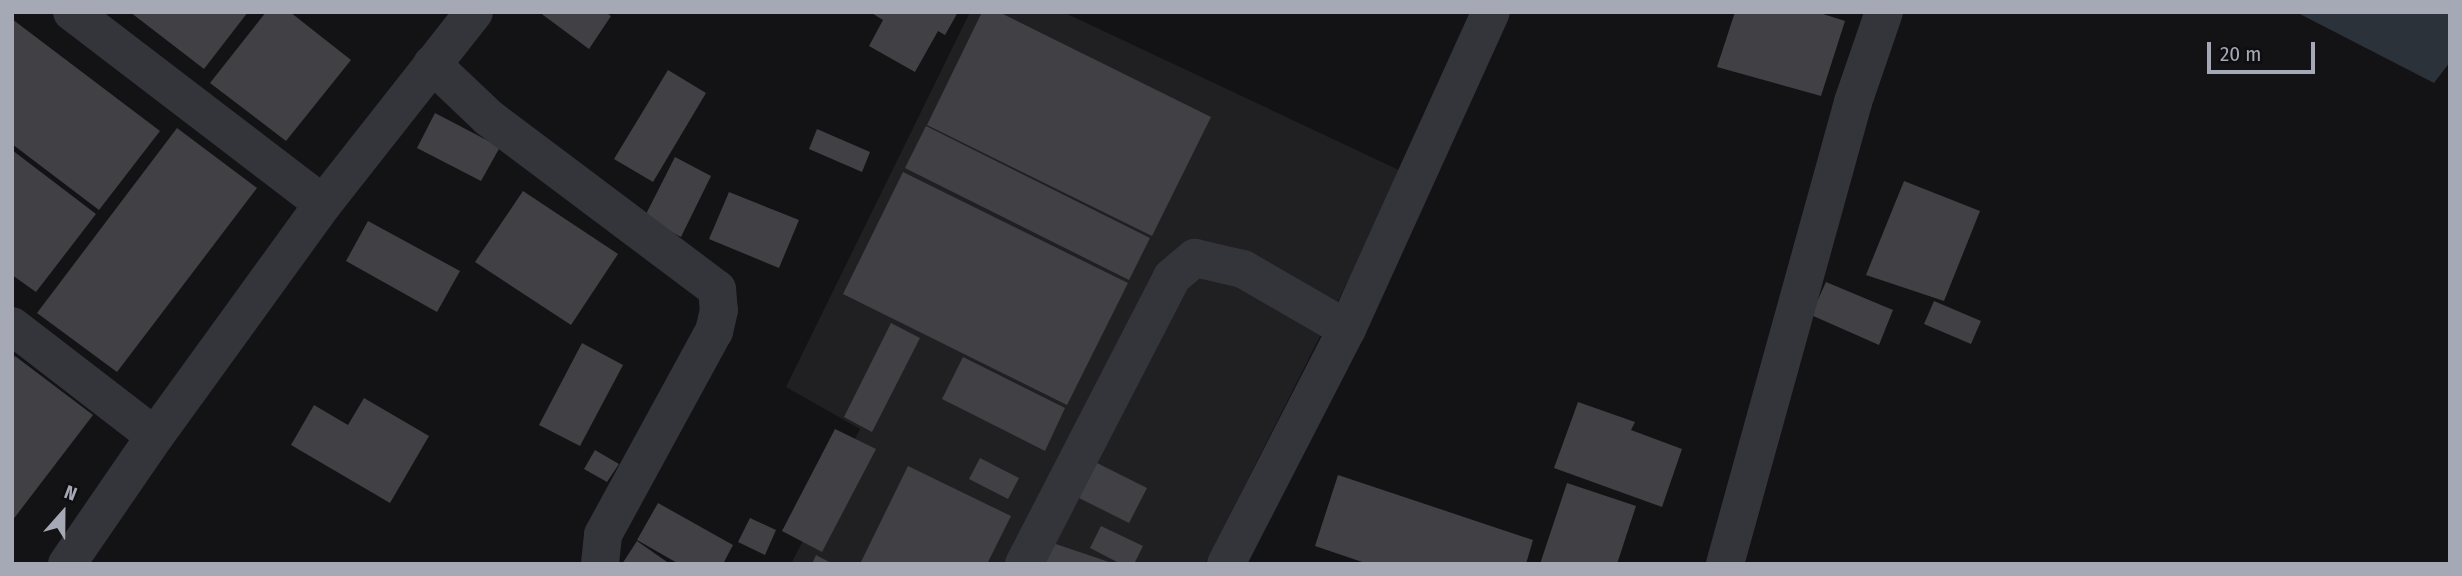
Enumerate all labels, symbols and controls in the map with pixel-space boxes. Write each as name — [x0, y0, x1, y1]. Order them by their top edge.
scale bar — [2210, 28, 2318, 72]
text: 20 m — [2220, 41, 2261, 67]
north arrow — [28, 478, 98, 548]
text: N — [61, 480, 80, 506]

